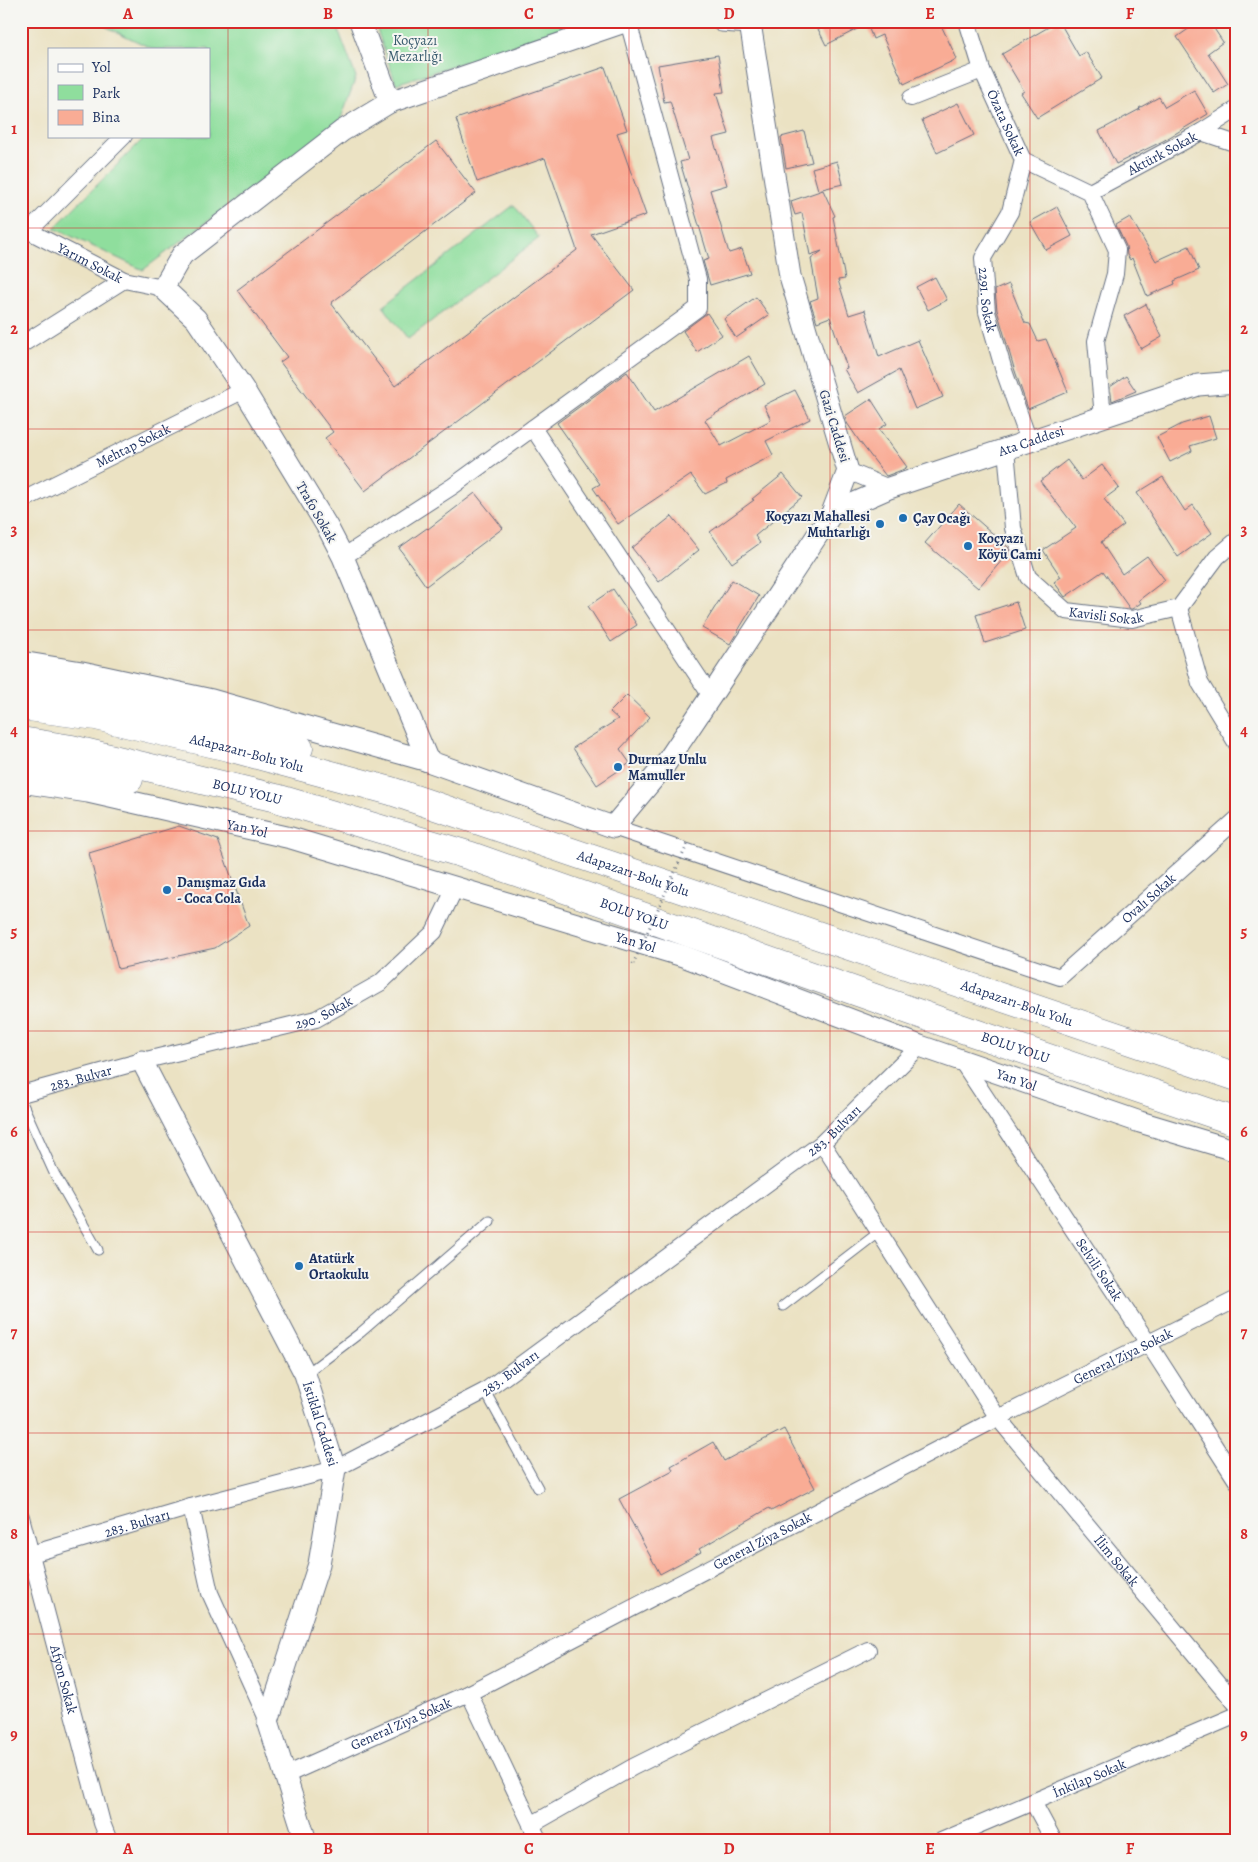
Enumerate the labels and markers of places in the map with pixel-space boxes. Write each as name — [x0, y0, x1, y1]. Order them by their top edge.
place label: Koçyazı Mahallesi Muhtarlığı — [766, 507, 870, 542]
place label: Çay Ocağı — [913, 509, 970, 528]
marker: Çay Ocağı — [897, 512, 909, 524]
marker: Koçyazı Mahallesi Muhtarlığı — [874, 518, 886, 530]
place label: Koçyazı Köyü Cami — [978, 529, 1041, 564]
marker: Koçyazı Köyü Cami — [962, 540, 974, 552]
place label: Durmaz Unlu Mamuller — [628, 750, 707, 785]
marker: Durmaz Unlu Mamuller — [612, 761, 624, 773]
place label: Danışmaz Gıda - Coca Cola — [177, 873, 266, 908]
marker: Danışmaz Gıda - Coca Cola — [161, 884, 173, 896]
place label: Atatürk Ortaokulu — [308, 1249, 369, 1284]
marker: Atatürk Ortaokulu — [293, 1260, 305, 1272]

